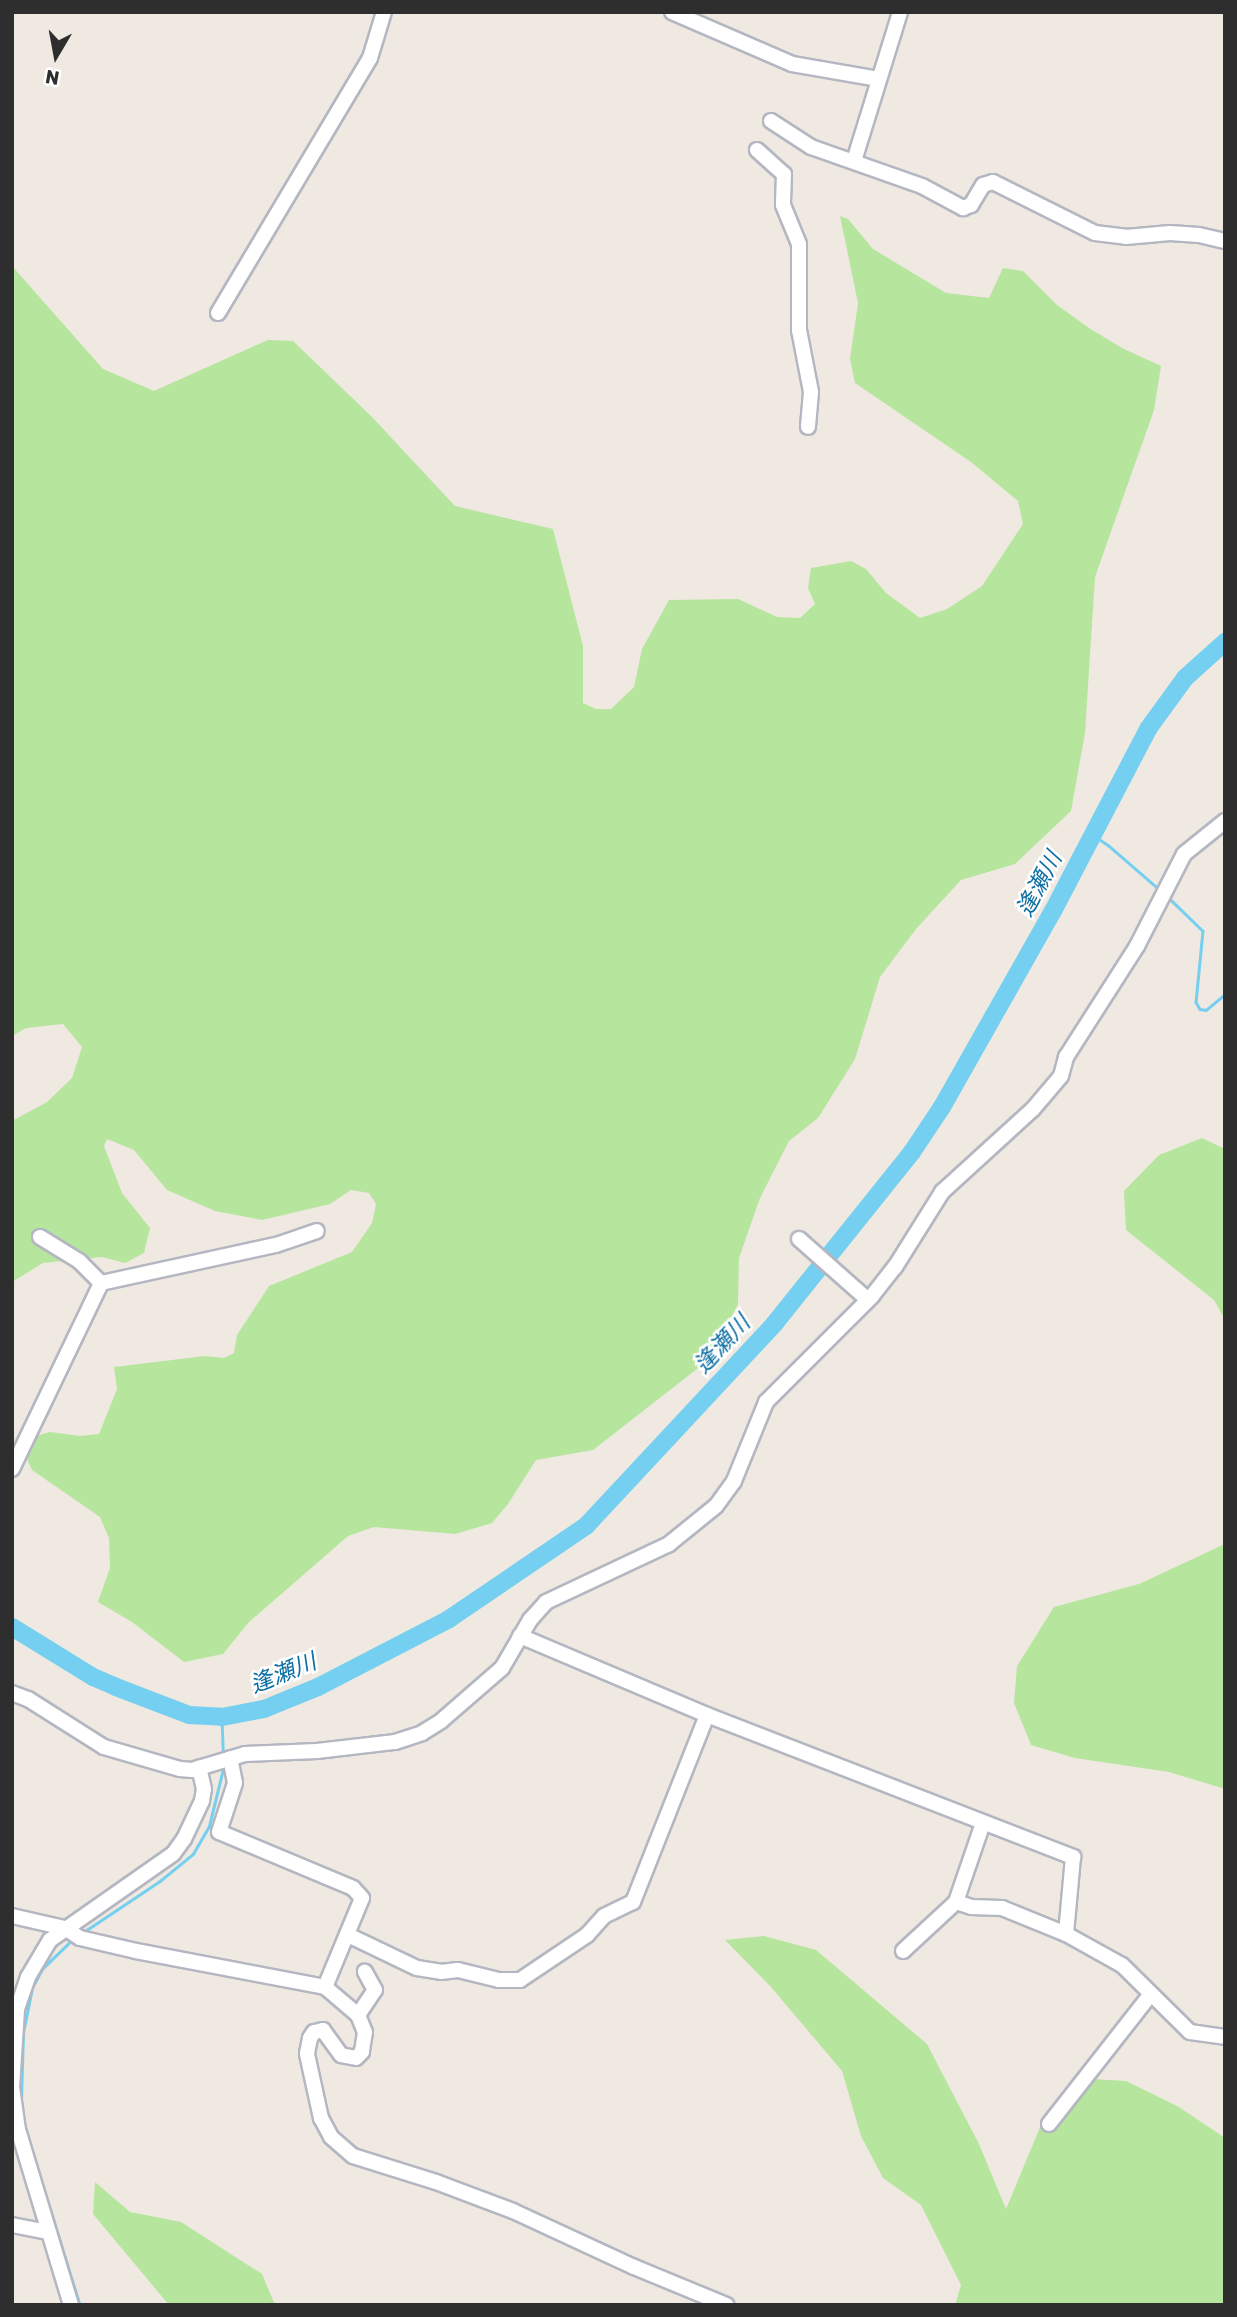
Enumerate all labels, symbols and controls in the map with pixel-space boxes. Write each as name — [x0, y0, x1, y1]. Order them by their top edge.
north arrow — [21, 21, 91, 91]
text: N — [44, 65, 61, 90]
water label: 逢瀬川 — [1011, 847, 1067, 921]
water label: 逢瀬川 — [688, 1309, 756, 1379]
water label: 逢瀬川 — [246, 1647, 320, 1699]

